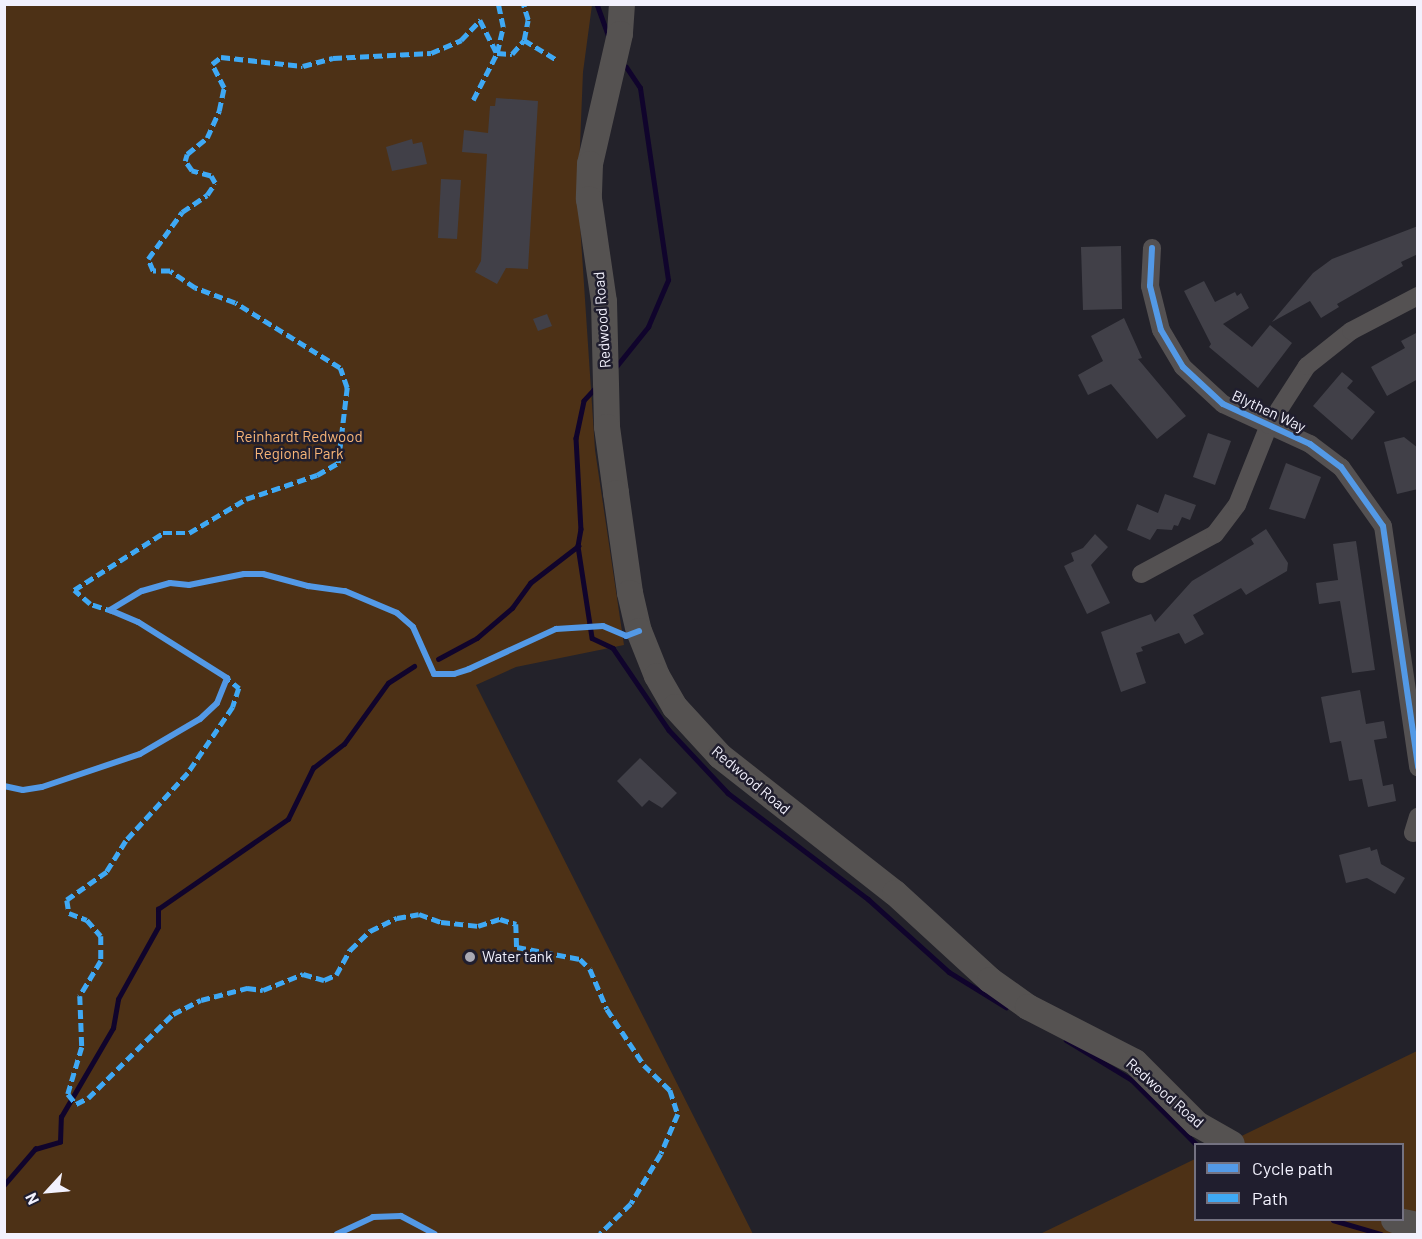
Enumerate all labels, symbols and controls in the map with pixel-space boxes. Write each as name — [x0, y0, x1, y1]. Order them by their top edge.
street label: Redwood Road — [590, 271, 614, 369]
street label: Blythen Way — [1229, 386, 1309, 436]
park label: Reinhardt Redwood Regional Park — [235, 427, 363, 462]
street label: Redwood Road — [708, 742, 794, 818]
place label: Water tank — [482, 948, 552, 966]
marker: Water tank — [463, 950, 477, 964]
street label: Redwood Road — [1123, 1055, 1207, 1131]
legend — [1194, 1143, 1404, 1221]
text: Cycle path — [1252, 1157, 1333, 1179]
north arrow — [18, 1161, 78, 1221]
text: Path — [1252, 1187, 1288, 1209]
text: N — [21, 1190, 42, 1208]

